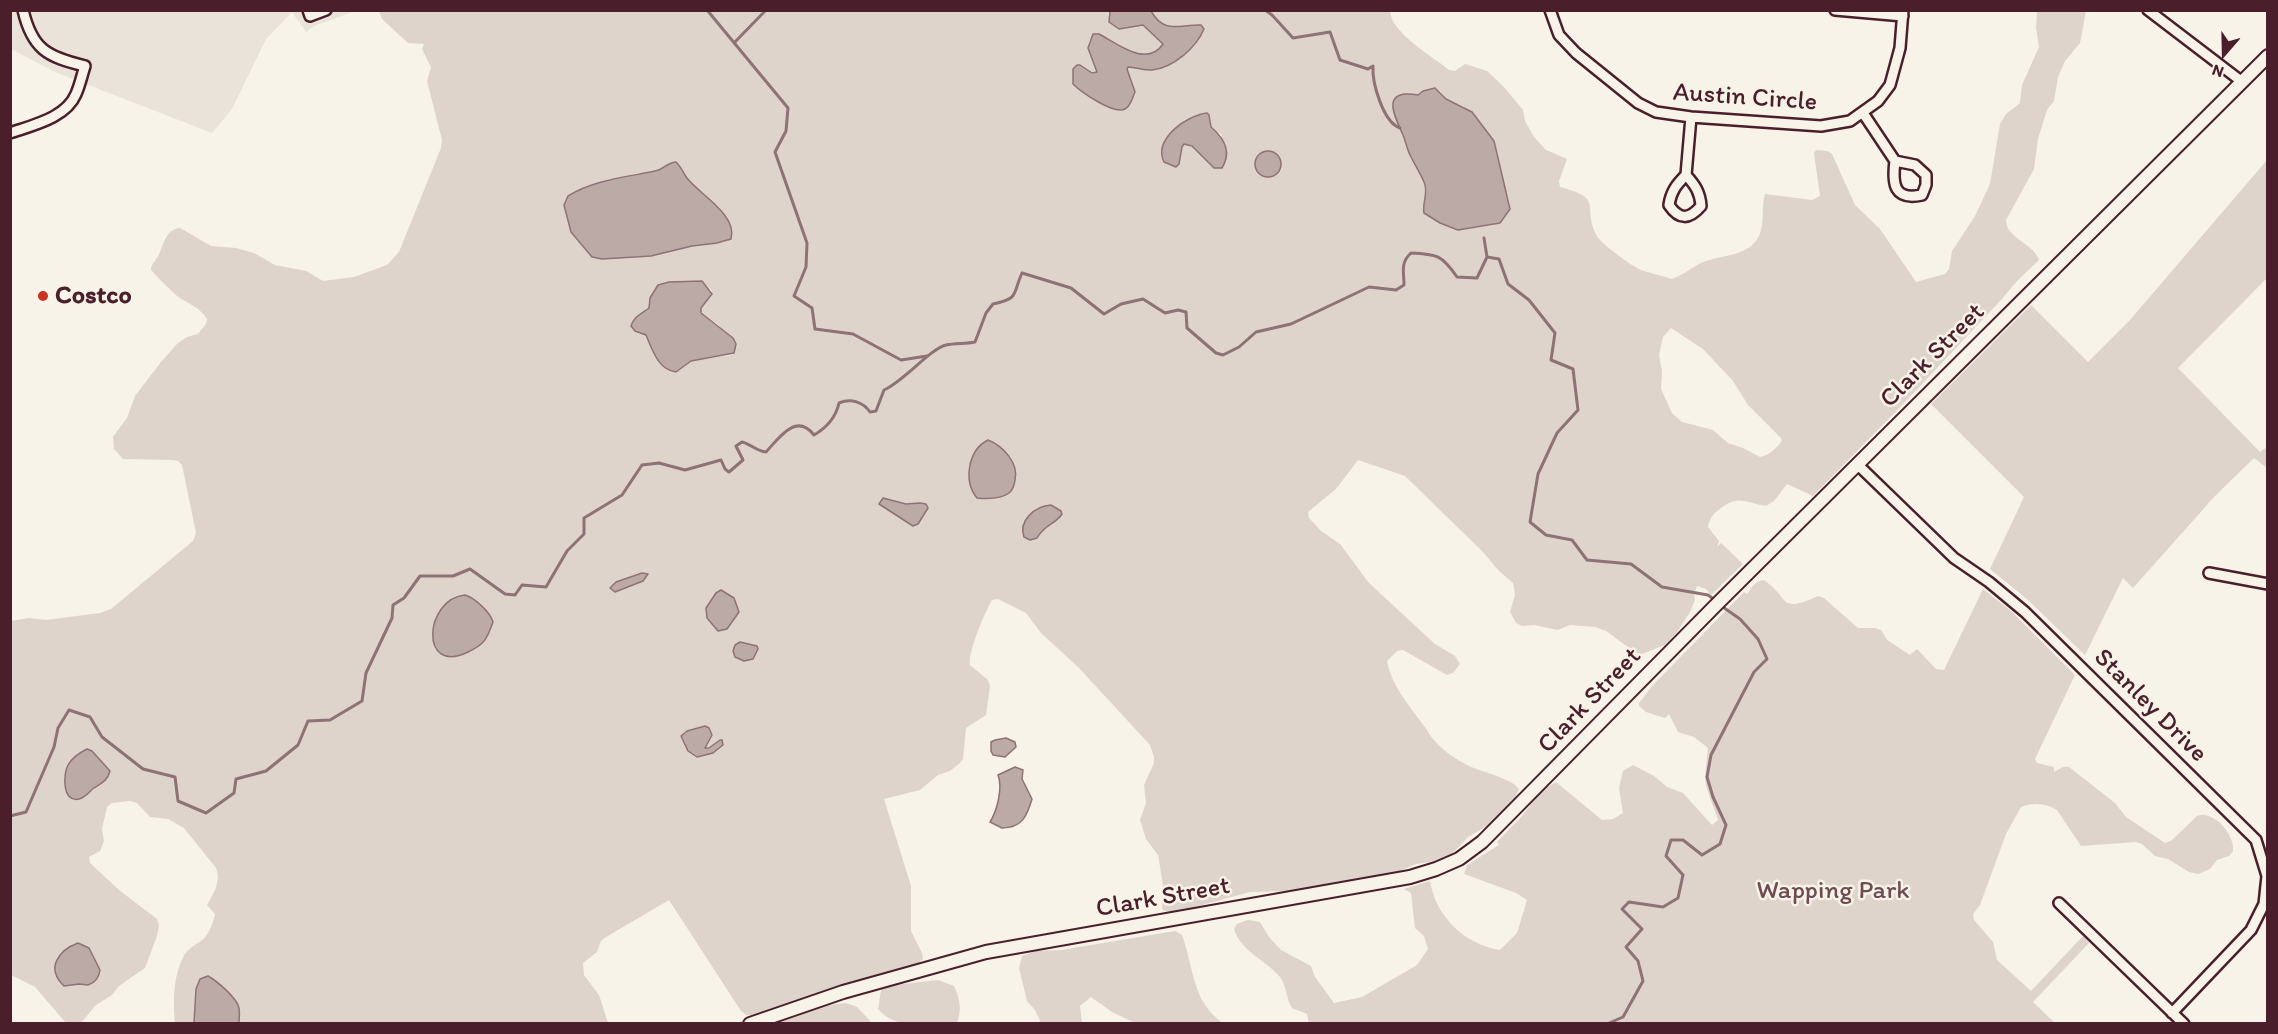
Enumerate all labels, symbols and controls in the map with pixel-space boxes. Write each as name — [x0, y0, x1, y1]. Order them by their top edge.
north arrow — [2194, 24, 2254, 84]
text: N — [2209, 61, 2226, 82]
street label: Austin Circle — [1672, 77, 1818, 119]
place label: Costco — [55, 280, 132, 312]
marker: Costco — [36, 289, 50, 303]
street label: Clark Street — [1874, 297, 1992, 415]
street label: Clark Street — [1532, 641, 1648, 761]
street label: Stanley Drive — [2087, 643, 2213, 769]
street label: Clark Street — [1094, 871, 1232, 925]
park label: Wapping Park — [1756, 875, 1910, 907]

